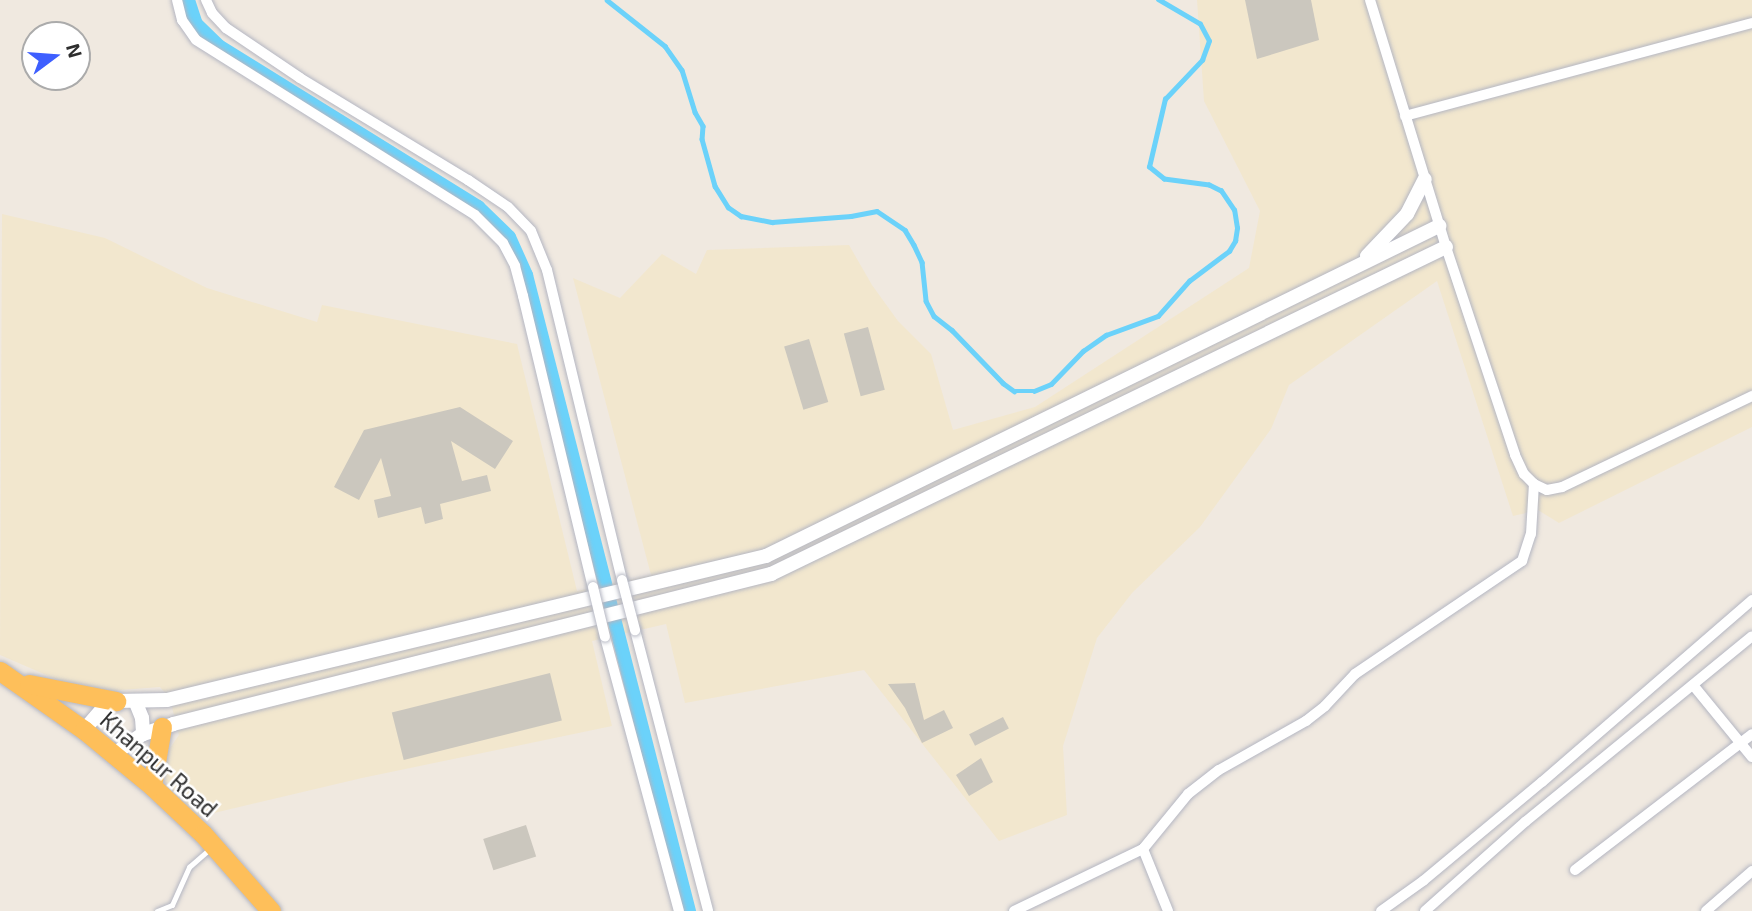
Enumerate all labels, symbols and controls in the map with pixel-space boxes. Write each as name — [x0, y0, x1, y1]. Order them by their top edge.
north arrow — [21, 21, 91, 91]
text: N — [62, 41, 88, 60]
street label: Khanpur Road — [95, 705, 223, 823]

